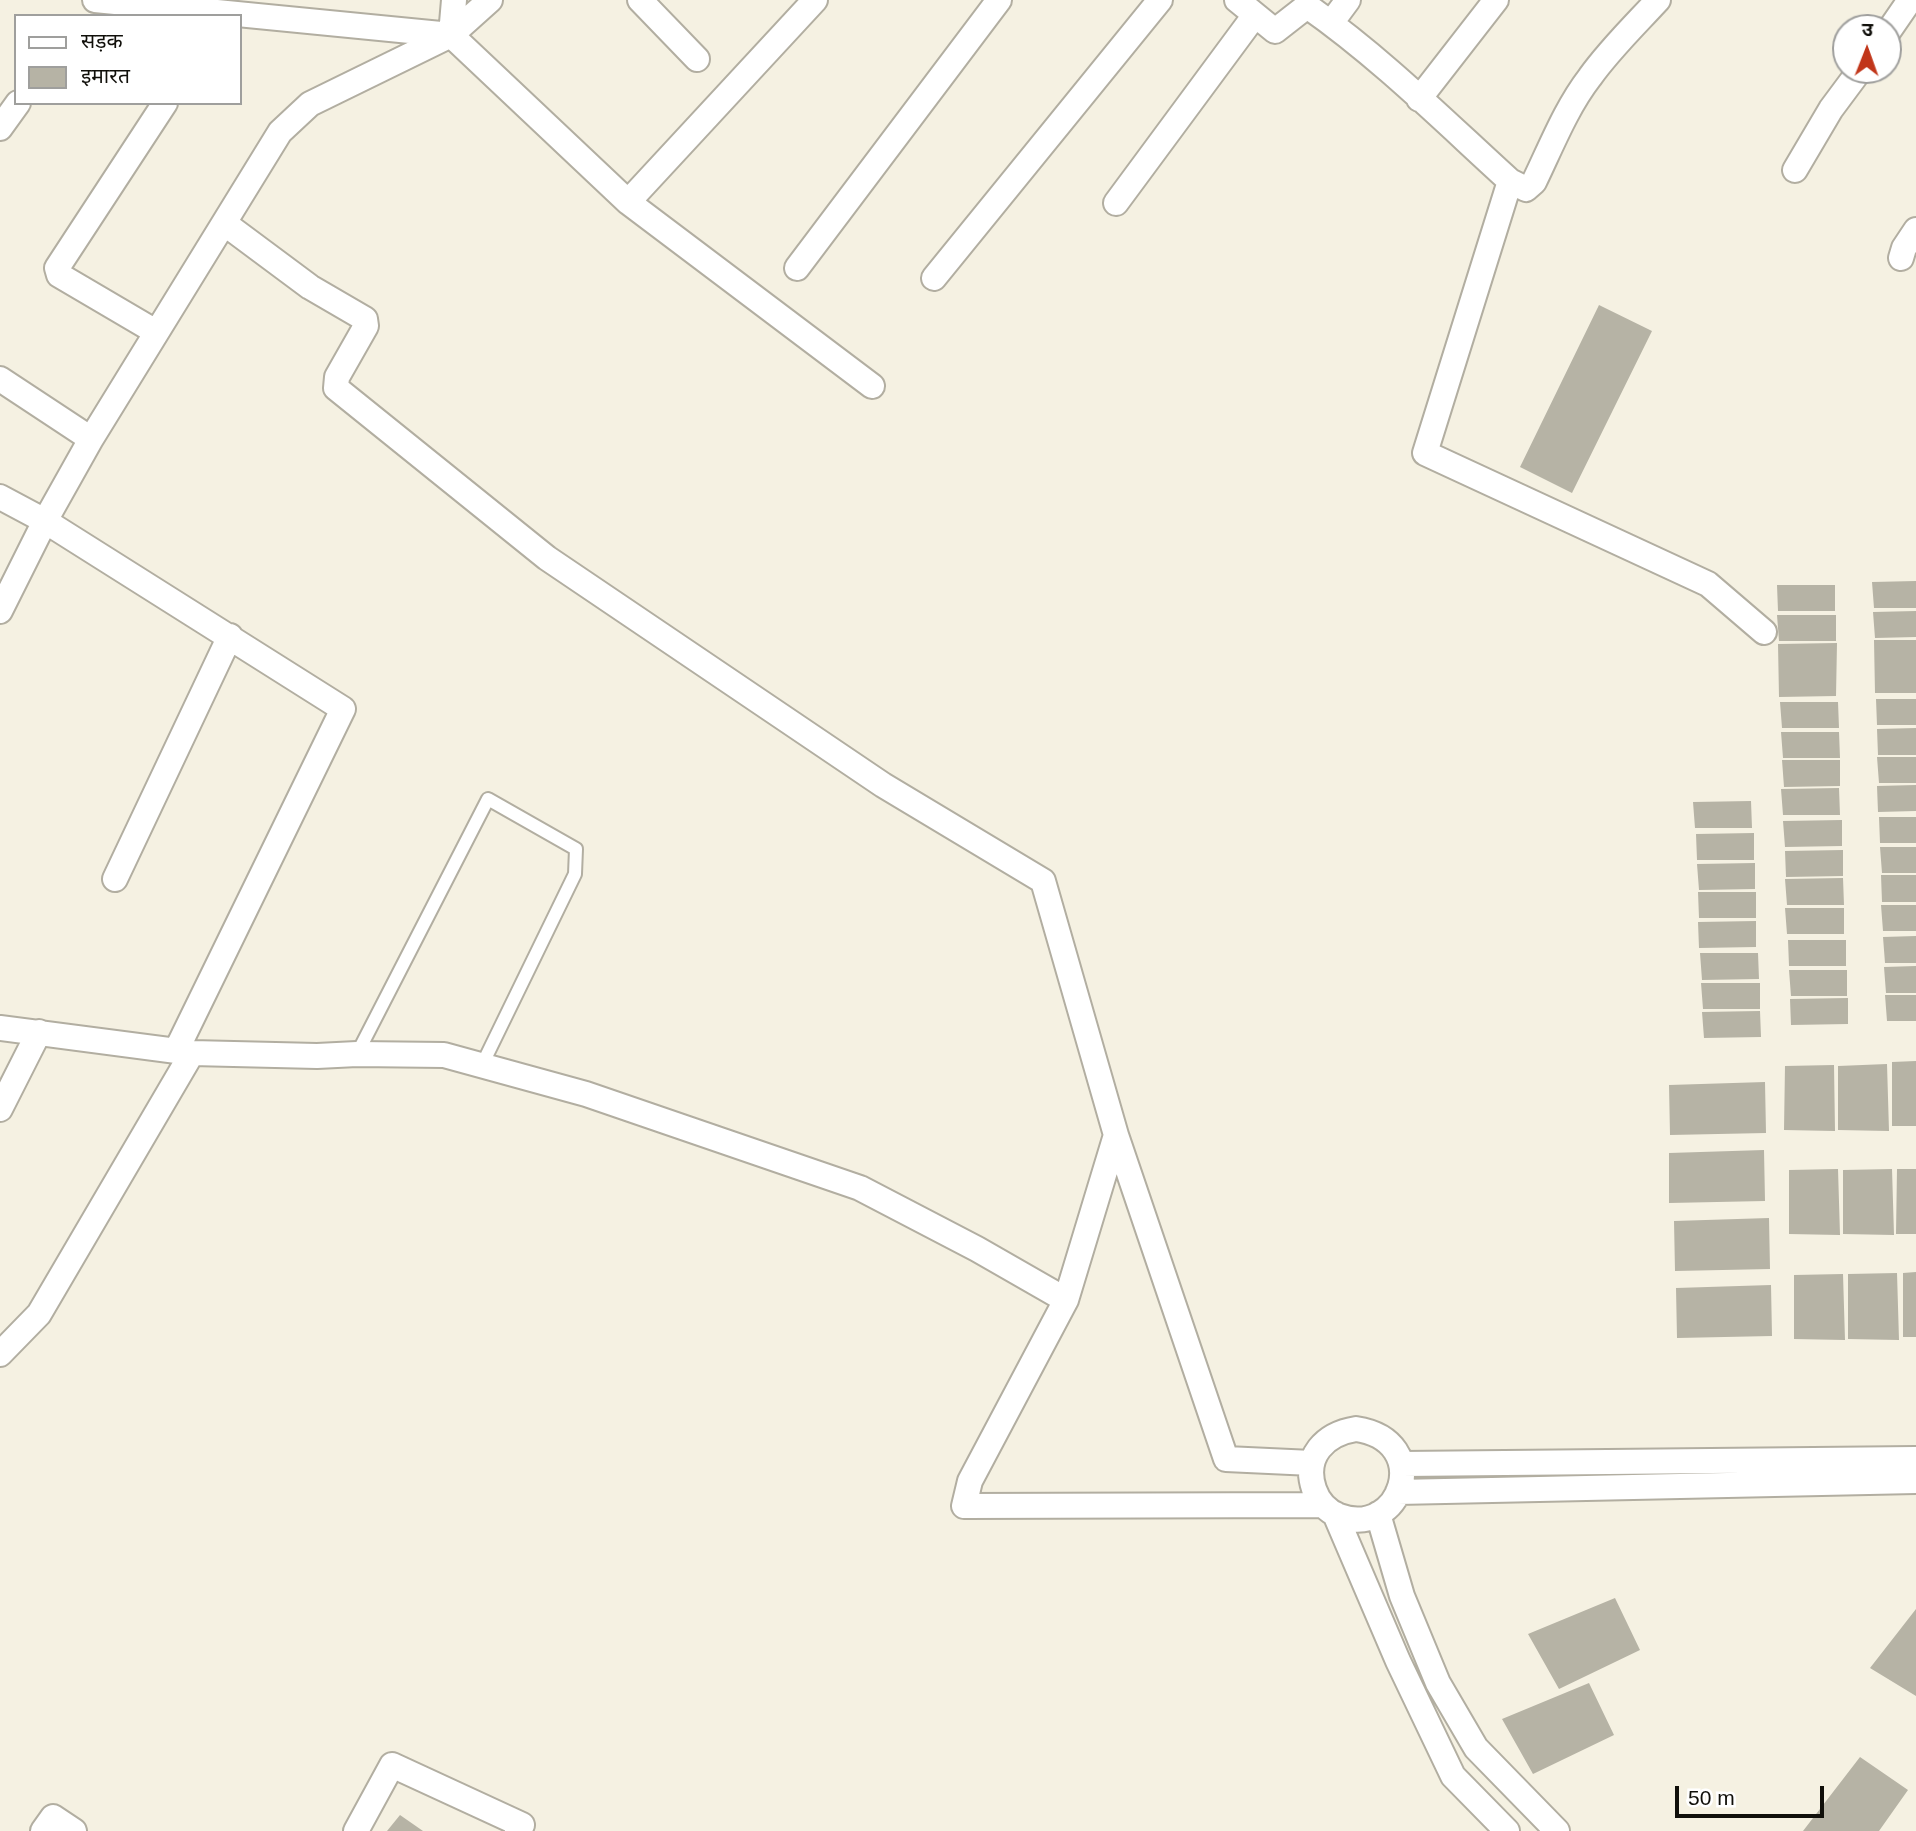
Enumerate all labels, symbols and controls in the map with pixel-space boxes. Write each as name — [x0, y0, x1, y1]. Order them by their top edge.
legend — [14, 14, 242, 105]
north arrow — [1832, 14, 1902, 84]
text: उ — [1862, 19, 1873, 40]
text: सड़क — [81, 29, 123, 52]
text: इमारत — [81, 64, 130, 87]
scale bar — [1678, 1772, 1827, 1816]
text: 50 m — [1688, 1786, 1735, 1809]

